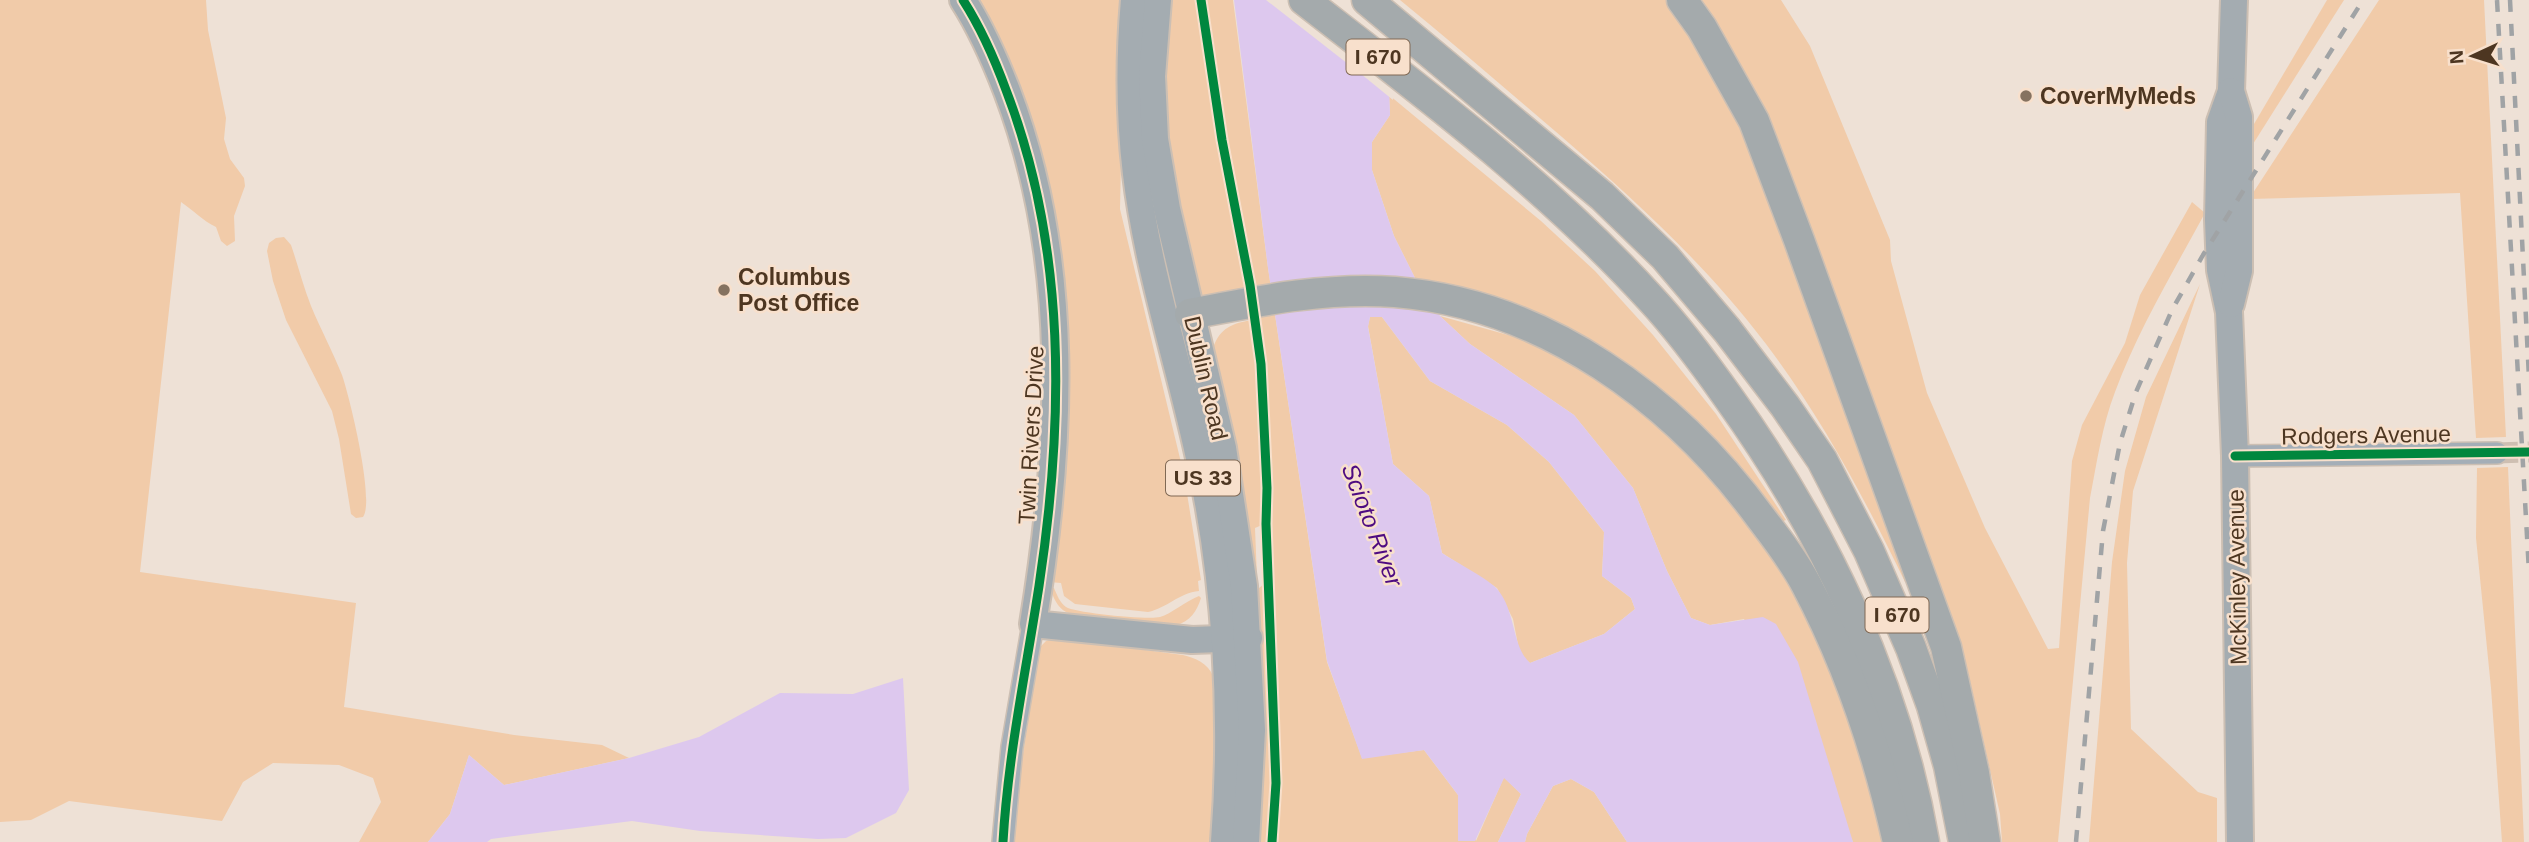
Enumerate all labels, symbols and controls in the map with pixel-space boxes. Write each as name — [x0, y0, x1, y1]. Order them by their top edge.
north arrow — [2438, 21, 2508, 91]
road number: I 670 — [1346, 40, 1410, 74]
text: N — [2446, 50, 2467, 65]
place label: CoverMyMeds — [2040, 83, 2196, 109]
marker: CoverMyMeds — [2018, 88, 2034, 104]
place label: Columbus Post Office — [738, 264, 859, 316]
marker: Columbus Post Office — [716, 282, 732, 298]
street label: Dublin Road — [1179, 313, 1233, 443]
street label: Twin Rivers Drive — [1013, 345, 1049, 525]
street label: Rodgers Avenue — [2281, 421, 2451, 449]
water label: Scioto River — [1337, 460, 1409, 591]
road number: US 33 — [1166, 461, 1240, 496]
street label: McKinley Avenue — [2222, 489, 2252, 665]
road number: I 670 — [1866, 598, 1928, 632]

